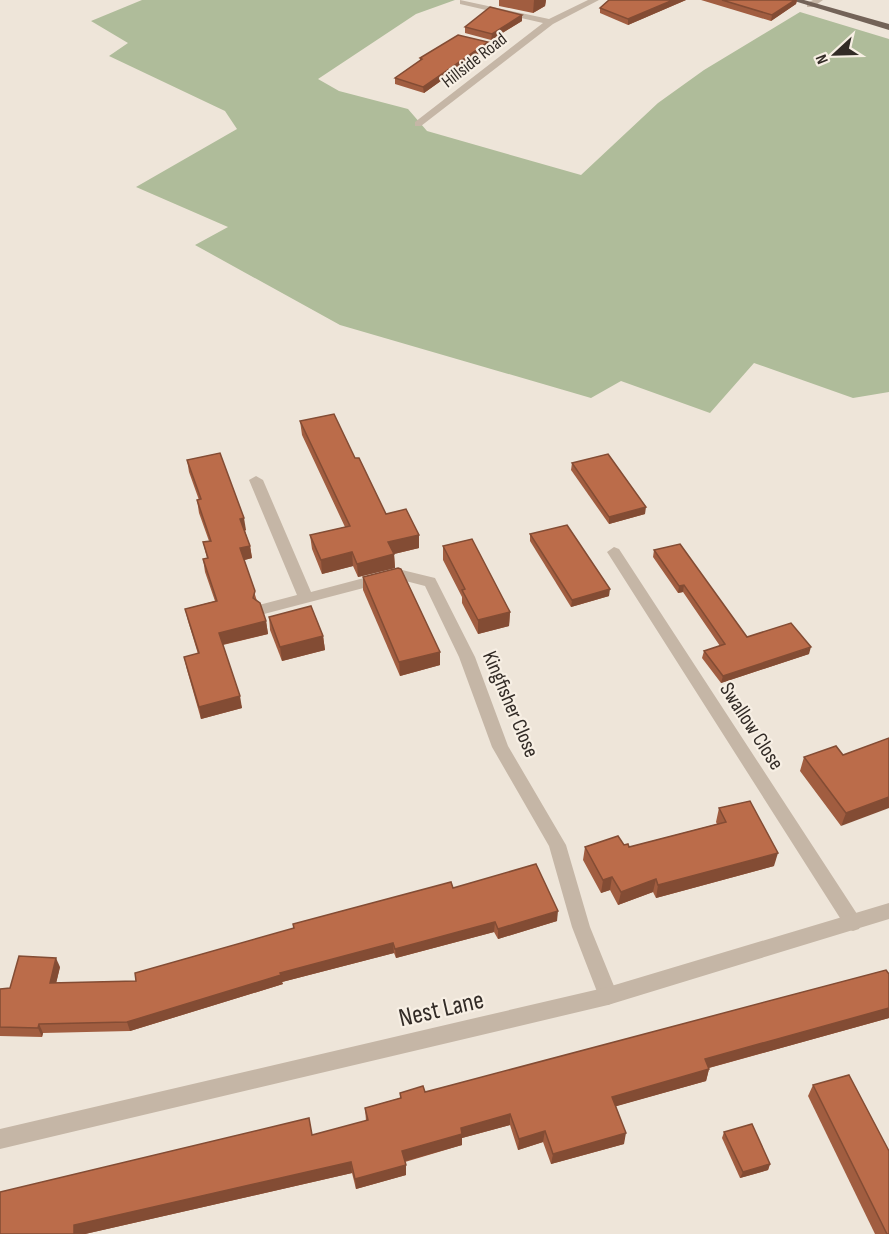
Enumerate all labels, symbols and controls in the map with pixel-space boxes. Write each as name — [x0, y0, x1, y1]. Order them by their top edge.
north arrow — [805, 24, 865, 84]
street label: Hillside Road — [438, 29, 511, 92]
text: N — [812, 52, 833, 67]
street label: Kingfisher Close — [477, 647, 544, 761]
street label: Swallow Close — [714, 678, 789, 775]
street label: Nest Lane — [396, 985, 487, 1034]

